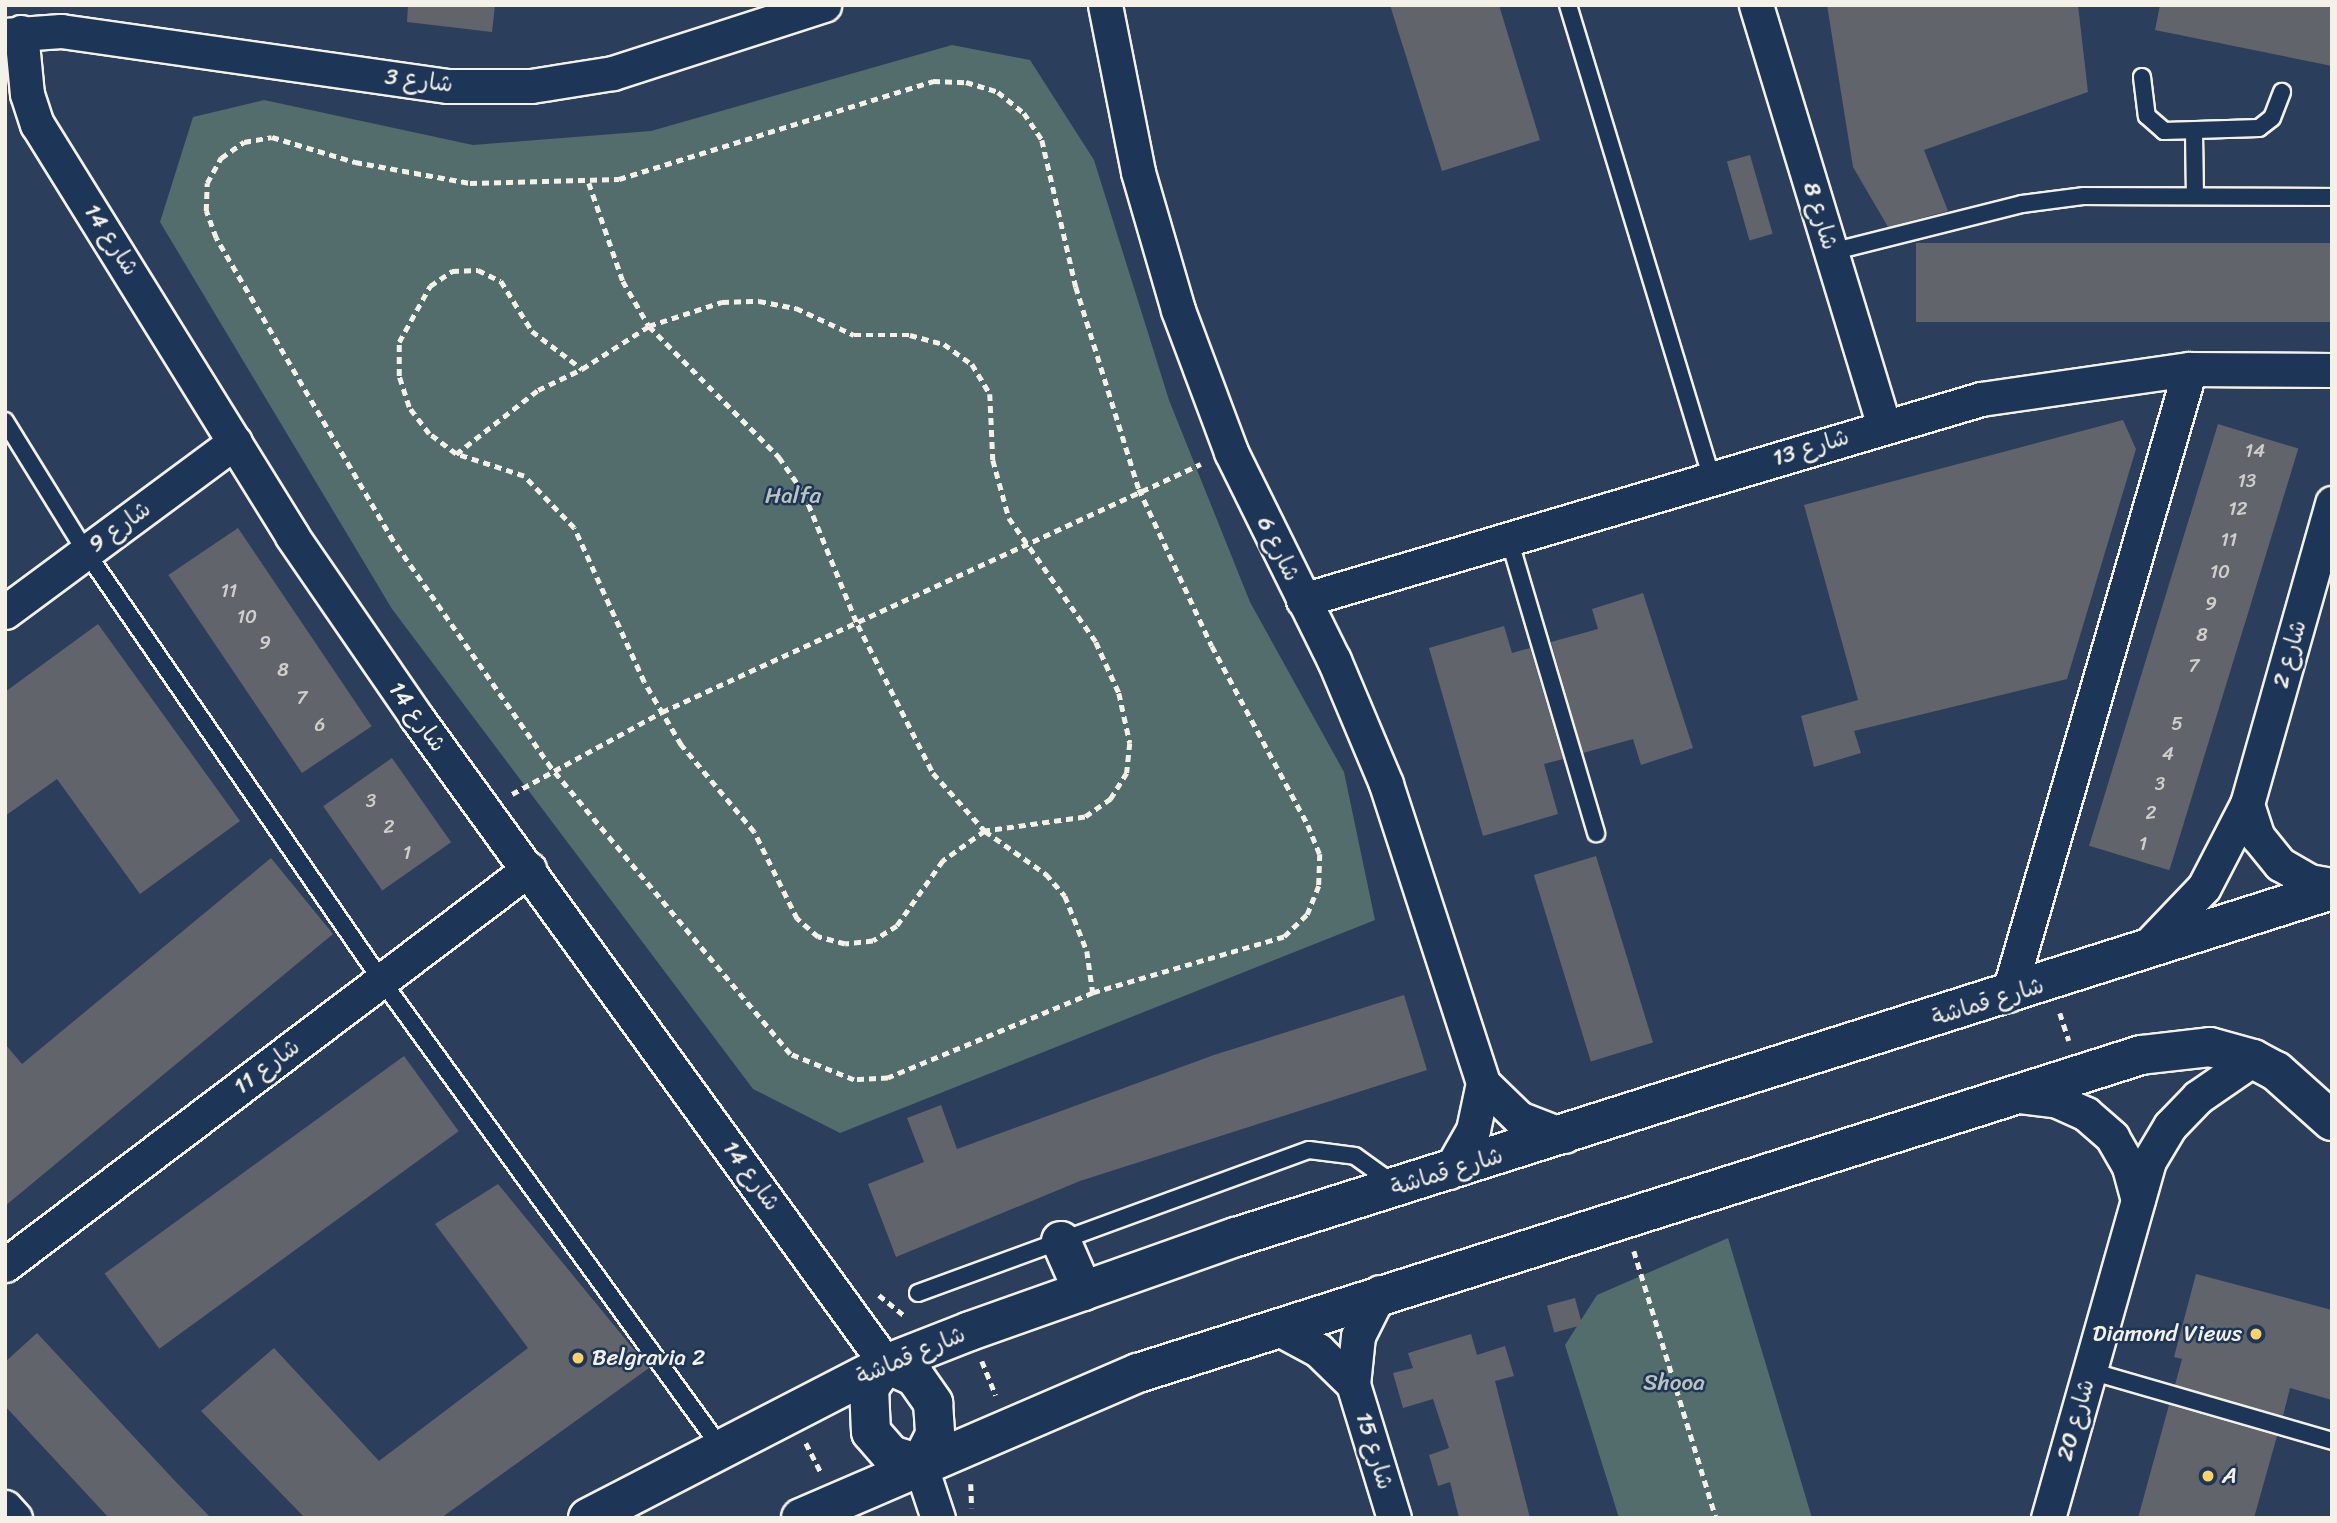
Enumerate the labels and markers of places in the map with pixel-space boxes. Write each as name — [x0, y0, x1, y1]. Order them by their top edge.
place label: Diamond Views — [2093, 1320, 2242, 1348]
marker: Diamond Views — [2248, 1326, 2264, 1342]
place label: Belgravia 2 — [592, 1344, 705, 1372]
marker: Belgravia 2 — [570, 1350, 586, 1366]
place label: A — [2222, 1462, 2237, 1490]
marker: A — [2200, 1468, 2216, 1484]

